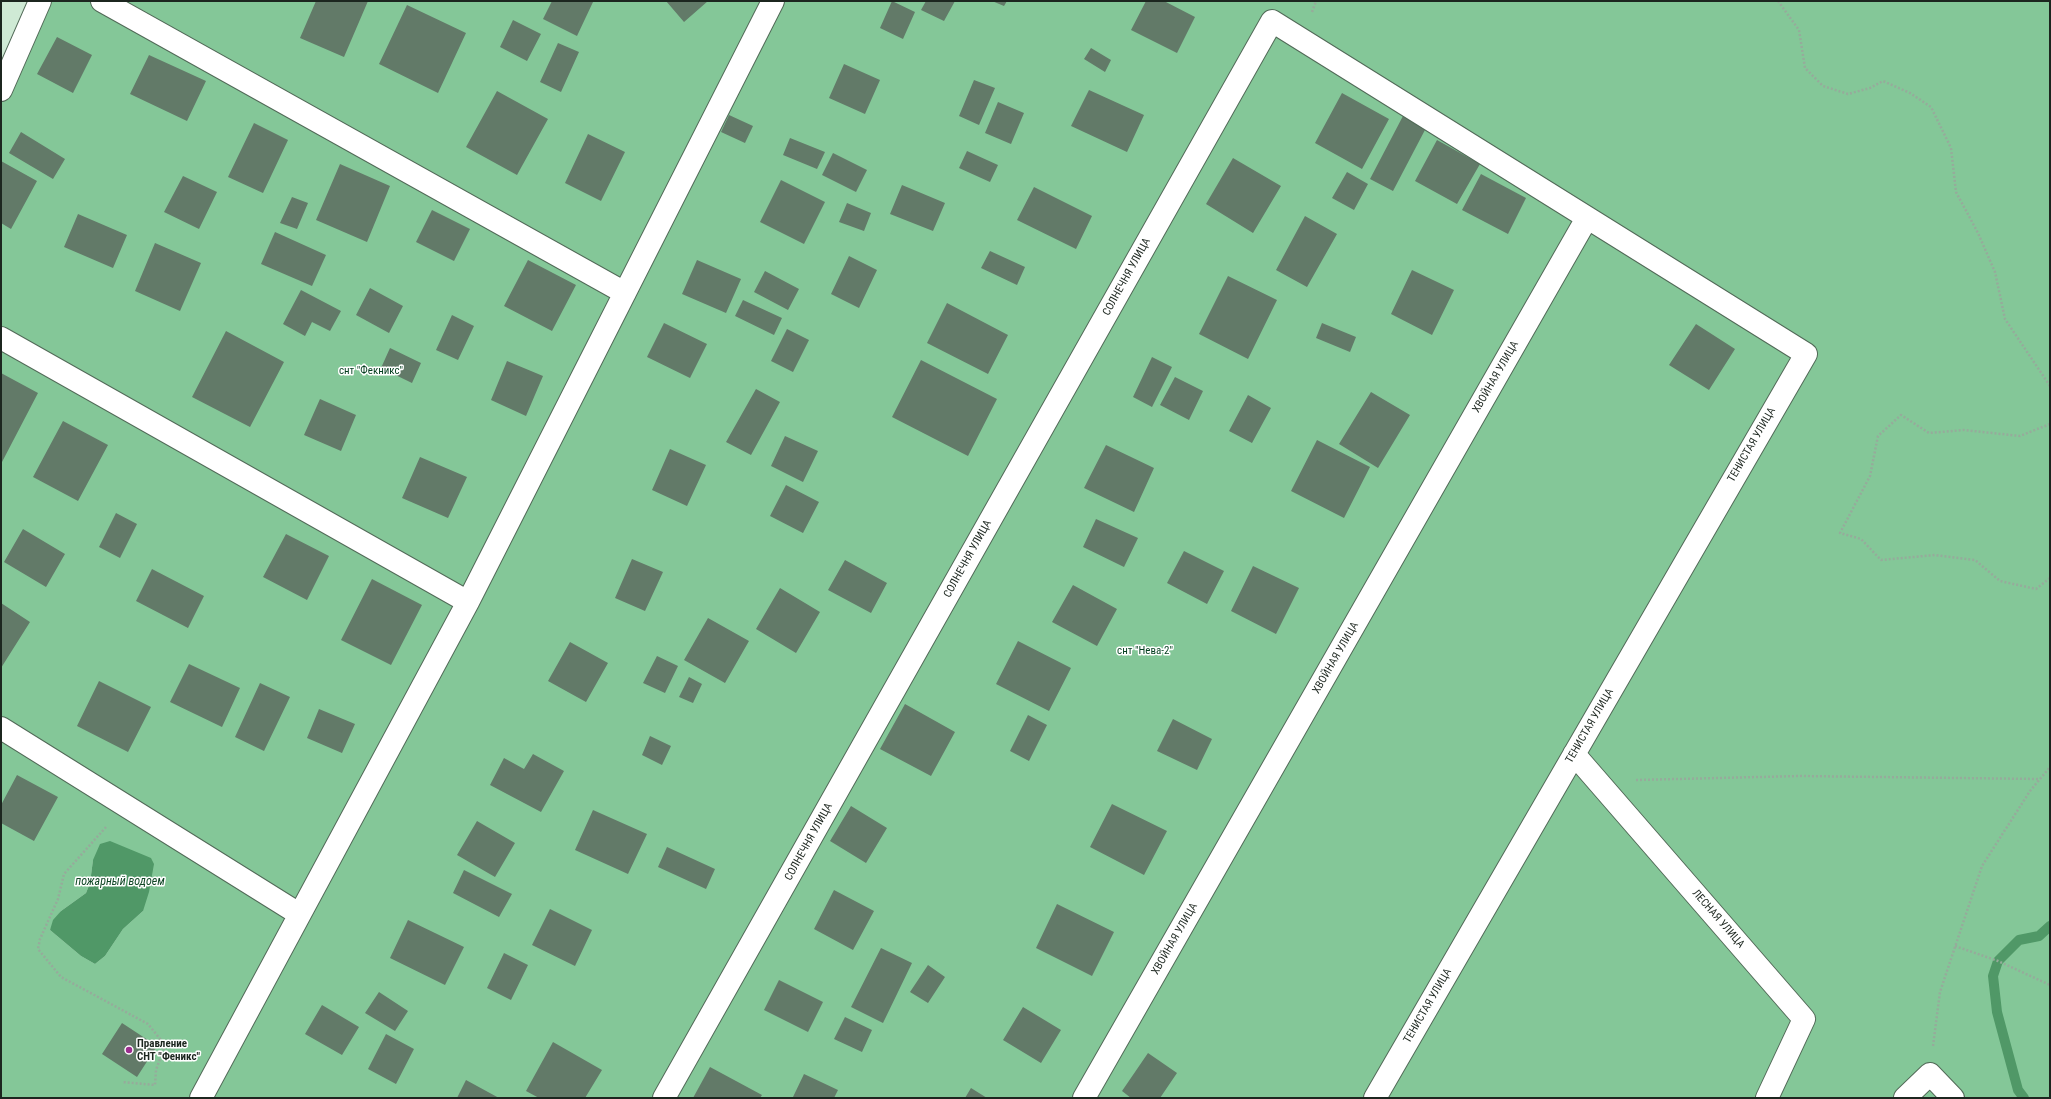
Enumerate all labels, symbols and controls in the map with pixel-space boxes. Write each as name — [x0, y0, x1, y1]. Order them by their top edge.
street label: СОЛНЕЧНЯ УЛИЦА — [1100, 236, 1154, 318]
street label: ХВОЙНАЯ УЛИЦА — [1470, 339, 1522, 415]
park label: снт "Фекникс" — [339, 364, 403, 378]
street label: ТЕНИСТАЯ УЛИЦА — [1725, 405, 1779, 485]
street label: СОЛНЕЧНЯ УЛИЦА — [941, 518, 995, 600]
street label: ХВОЙНАЯ УЛИЦА — [1310, 620, 1362, 696]
park label: снт "Нева-2" — [1117, 644, 1173, 658]
street label: ТЕНИСТАЯ УЛИЦА — [1563, 686, 1617, 766]
street label: СОЛНЕЧНЯ УЛИЦА — [782, 801, 836, 883]
water label: пожарный водоем — [75, 875, 165, 889]
street label: ЛЕСНАЯ УЛИЦА — [1689, 887, 1747, 951]
street label: ХВОЙНАЯ УЛИЦА — [1149, 901, 1201, 977]
street label: ТЕНИСТАЯ УЛИЦА — [1401, 966, 1455, 1046]
place label: Правление СНТ "Феникс" — [137, 1037, 200, 1063]
marker: Правление СНТ "Феникс" — [124, 1045, 134, 1055]

